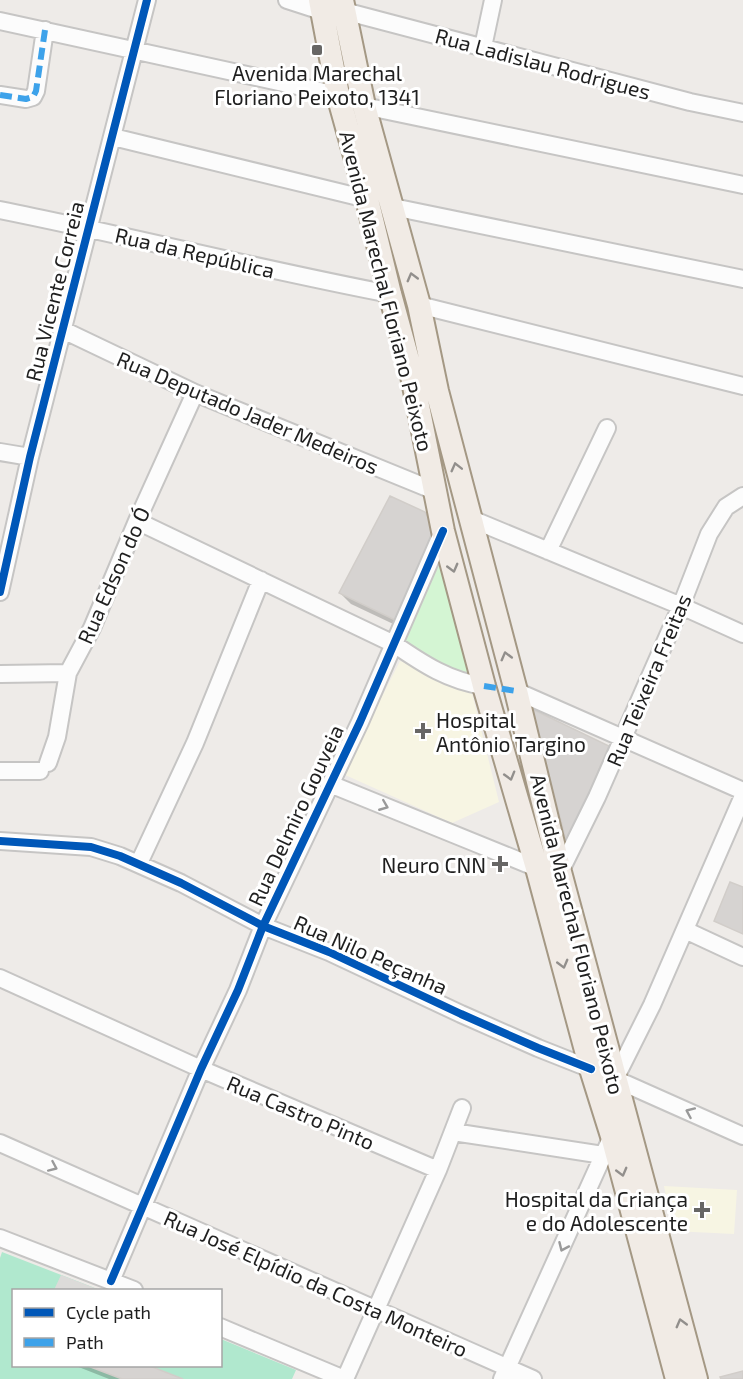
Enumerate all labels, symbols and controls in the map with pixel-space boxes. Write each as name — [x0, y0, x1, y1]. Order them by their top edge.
street label: Rua Ladislau Rodrigues — [433, 22, 653, 104]
marker: Avenida Marechal Floriano Peixoto, 1341 — [310, 43, 324, 57]
place label: Avenida Marechal Floriano Peixoto, 1341 — [214, 60, 420, 109]
street label: Avenida Marechal Floriano Peixoto — [335, 128, 439, 454]
street label: Rua Vicente Correia — [20, 198, 88, 384]
street label: Rua da República — [113, 221, 277, 283]
one-way arrow — [406, 273, 419, 283]
street label: Rua Deputado Jader Medeiros — [113, 345, 383, 479]
one-way arrow — [451, 462, 464, 472]
street label: Rua Edson do Ó — [72, 503, 154, 647]
one-way arrow — [445, 563, 458, 573]
street label: Rua Teixeira Freitas — [600, 590, 696, 770]
one-way arrow — [501, 651, 513, 662]
place label: Hospital Antônio Targino — [436, 707, 586, 756]
street label: Rua Delmiro Gouveia — [242, 720, 348, 910]
marker: Hospital Antônio Targino — [414, 722, 432, 740]
one-way arrow — [503, 770, 515, 781]
street label: Avenida Marechal Floriano Peixoto — [526, 771, 630, 1097]
one-way arrow — [378, 799, 389, 811]
place label: Neuro CNN — [382, 852, 486, 877]
marker: Neuro CNN — [491, 855, 509, 873]
street label: Rua Nilo Peçanha — [290, 909, 452, 1001]
one-way arrow — [555, 959, 568, 969]
street label: Rua Castro Pinto — [223, 1070, 379, 1154]
one-way arrow — [685, 1107, 696, 1119]
one-way arrow — [47, 1160, 58, 1172]
one-way arrow — [614, 1166, 627, 1176]
place label: Hospital da Criança e do Adolescente — [505, 1186, 688, 1235]
marker: Hospital da Criança e do Adolescente — [693, 1201, 711, 1219]
street label: Rua José Elpídio da Costa Monteiro — [160, 1205, 472, 1361]
one-way arrow — [558, 1241, 570, 1252]
legend — [12, 1289, 222, 1367]
text: Cycle path — [66, 1301, 151, 1323]
one-way arrow — [676, 1318, 688, 1328]
text: Path — [66, 1331, 104, 1353]

